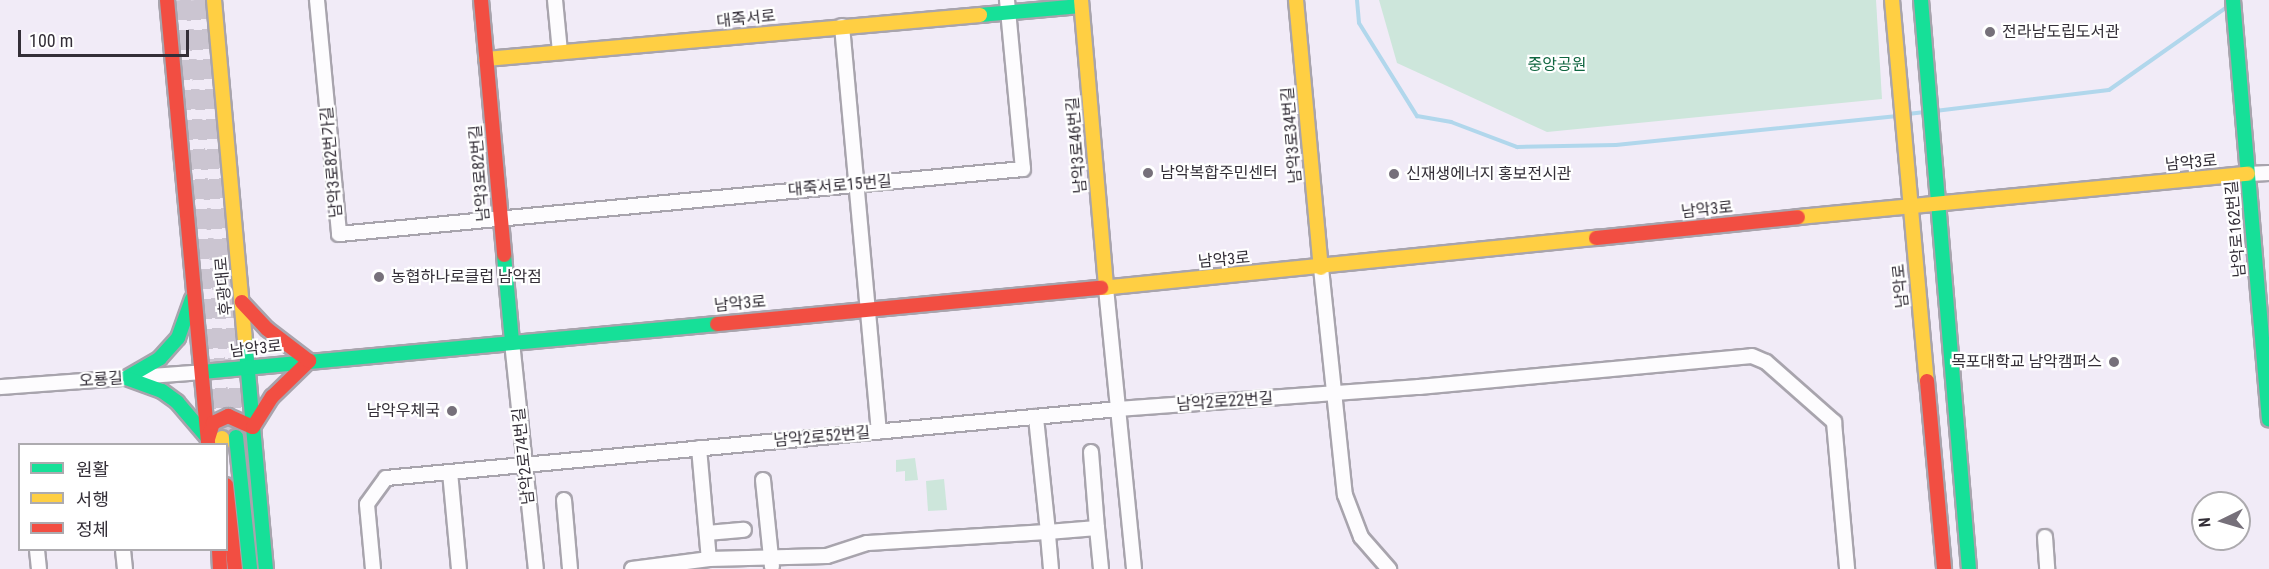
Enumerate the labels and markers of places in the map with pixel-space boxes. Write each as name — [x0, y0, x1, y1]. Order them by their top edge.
place label: 전라남도립도서관 — [2002, 22, 2120, 42]
marker: 전라남도립도서관 — [1983, 25, 1997, 39]
place label: 남악복합주민센터 — [1160, 163, 1278, 183]
place label: 신재생에너지 홍보전시관 — [1406, 164, 1572, 184]
marker: 남악복합주민센터 — [1141, 166, 1155, 180]
marker: 신재생에너지 홍보전시관 — [1387, 167, 1401, 181]
place label: 농협하나로클럽 남악점 — [391, 267, 542, 287]
marker: 농협하나로클럽 남악점 — [372, 270, 386, 284]
place label: 목포대학교 남악캠퍼스 — [1951, 352, 2102, 372]
marker: 목포대학교 남악캠퍼스 — [2107, 355, 2121, 369]
place label: 남악우체국 — [366, 401, 440, 421]
marker: 남악우체국 — [445, 404, 459, 418]

